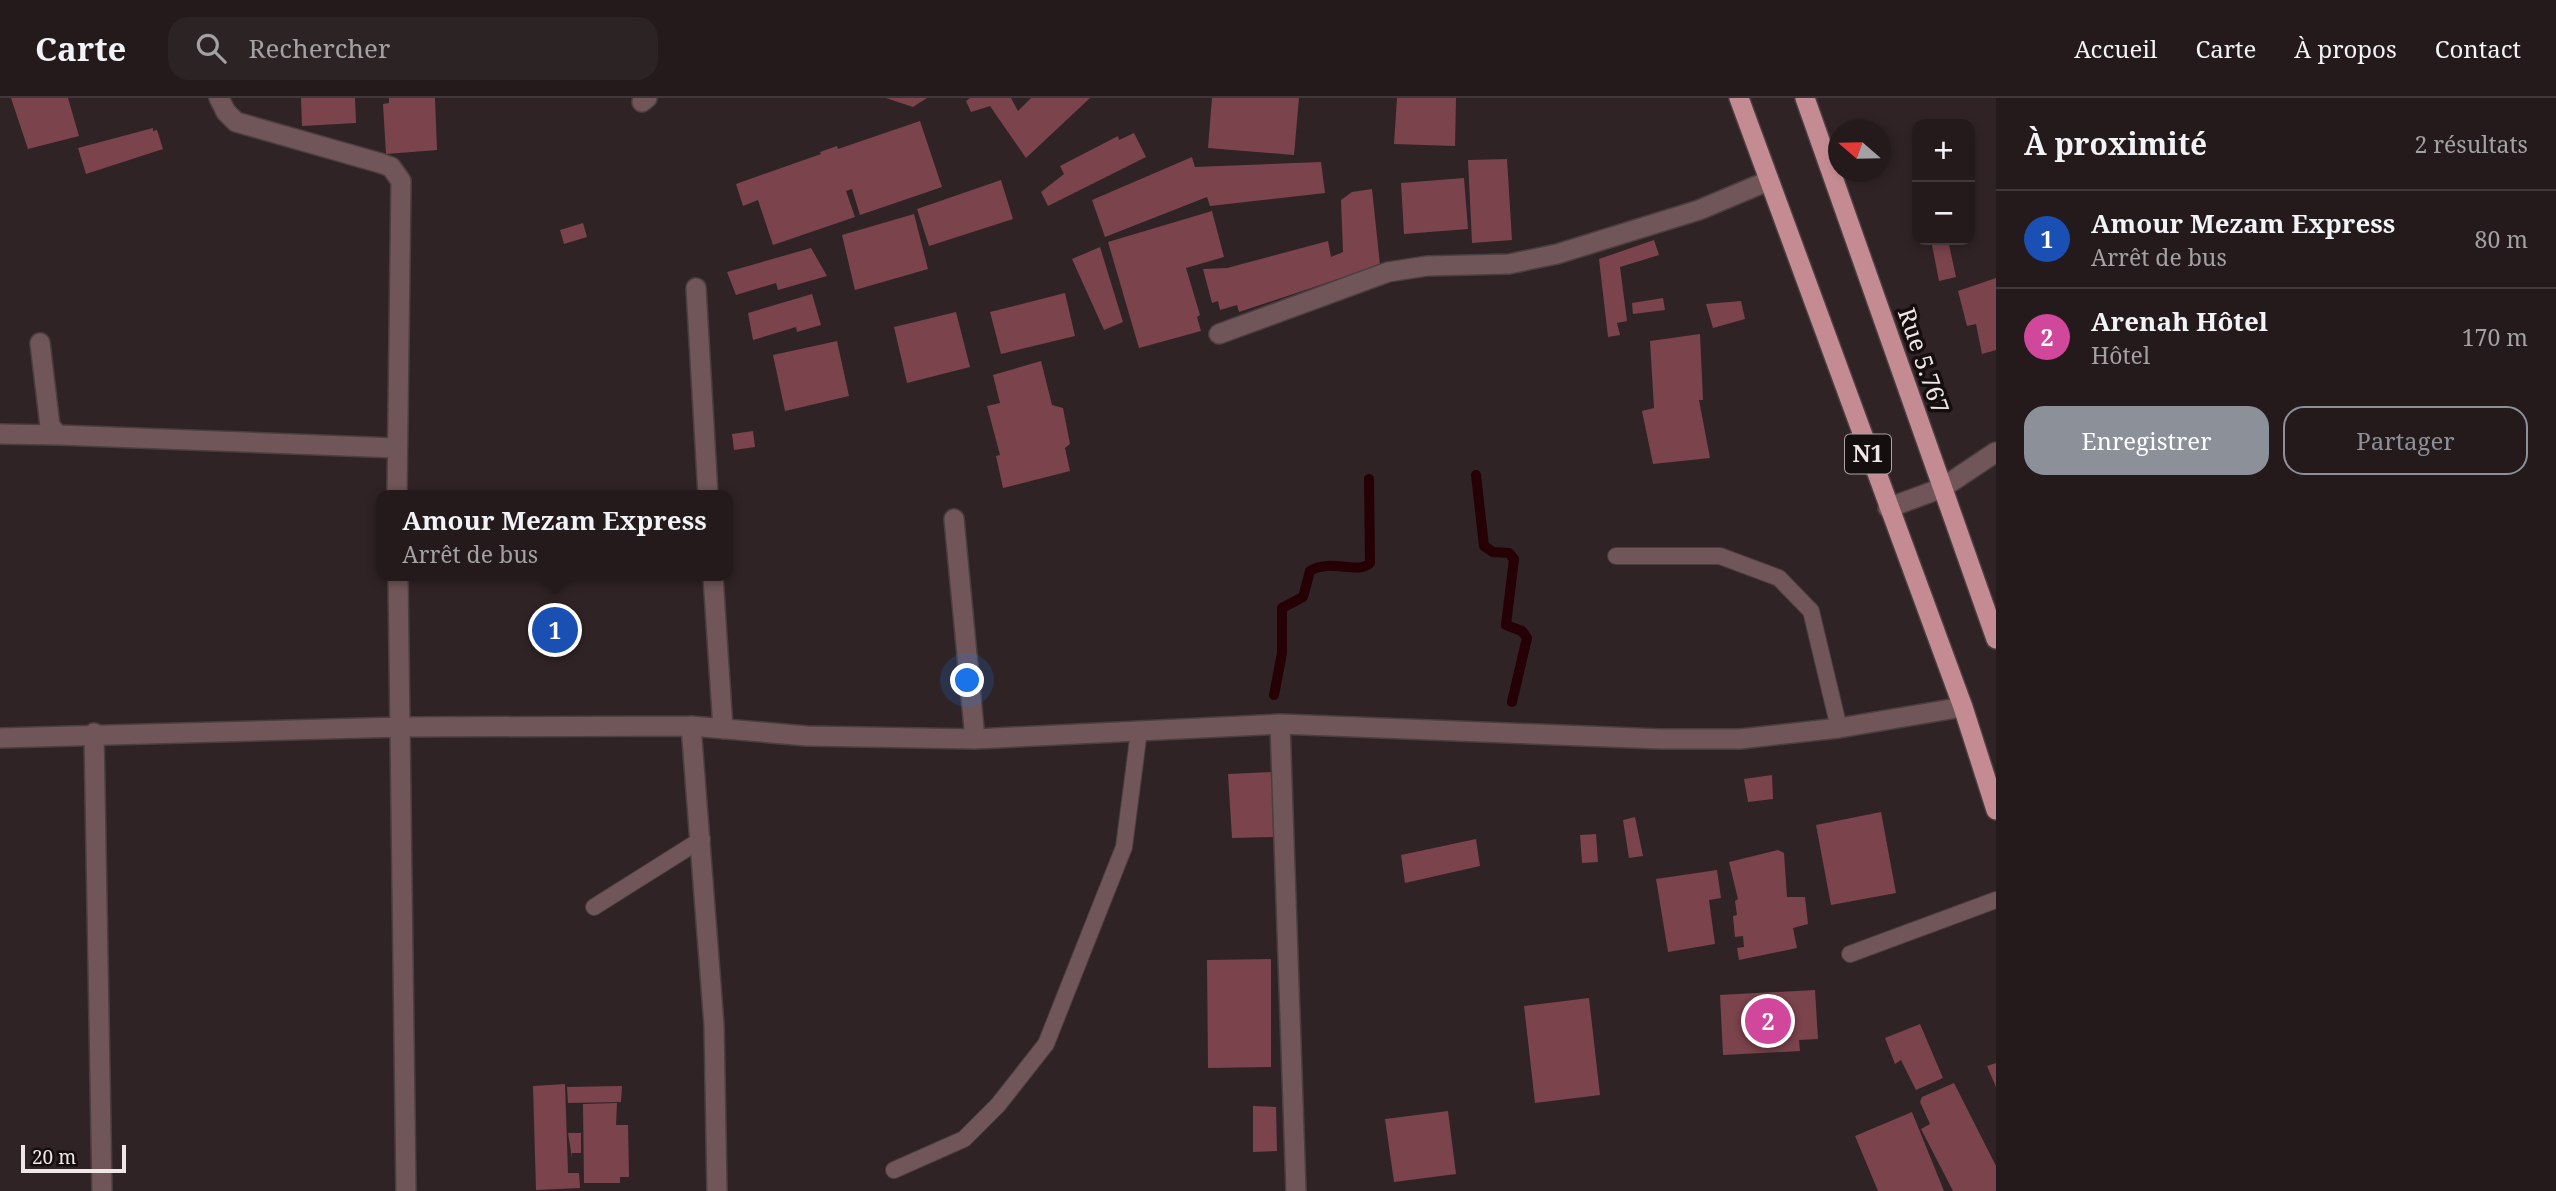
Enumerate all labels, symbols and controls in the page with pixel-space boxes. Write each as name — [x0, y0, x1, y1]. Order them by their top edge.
search box — [168, 17, 658, 80]
text: Carte — [35, 26, 126, 71]
icon: search — [192, 29, 230, 67]
text: Rechercher — [248, 30, 390, 66]
text: Accueil — [2074, 32, 2157, 65]
text: Carte — [2195, 32, 2256, 65]
text: À propos — [2294, 32, 2397, 65]
text: Contact — [2435, 32, 2521, 65]
north arrow — [1828, 119, 1891, 182]
map controls — [1912, 119, 1975, 245]
button: + — [1912, 119, 1975, 182]
text: À proximité — [2024, 123, 2207, 164]
text: 2 résultats — [2414, 128, 2528, 160]
button: − — [1912, 182, 1975, 245]
text: Amour Mezam Express — [2091, 205, 2395, 241]
text: 1 — [2041, 223, 2054, 255]
text: 80 m — [2475, 223, 2528, 255]
text: Arrêt de bus — [2091, 241, 2227, 273]
street label: Rue 5.767 — [1891, 303, 1958, 418]
text: Arenah Hôtel — [2091, 303, 2268, 339]
text: 2 — [2041, 321, 2054, 353]
text: 170 m — [2462, 321, 2528, 353]
text: Hôtel — [2091, 339, 2150, 371]
button: Enregistrer — [2024, 406, 2269, 475]
button: Partager — [2283, 406, 2528, 475]
road number: N1 — [1845, 434, 1891, 474]
popup — [376, 490, 733, 581]
text: Amour Mezam Express — [402, 502, 707, 538]
text: Arrêt de bus — [402, 538, 538, 570]
pin: 1 — [532, 604, 578, 656]
your location — [950, 663, 984, 697]
pin: 2 — [1745, 995, 1791, 1047]
scale bar — [21, 1142, 126, 1174]
text: 20 m — [32, 1144, 76, 1170]

